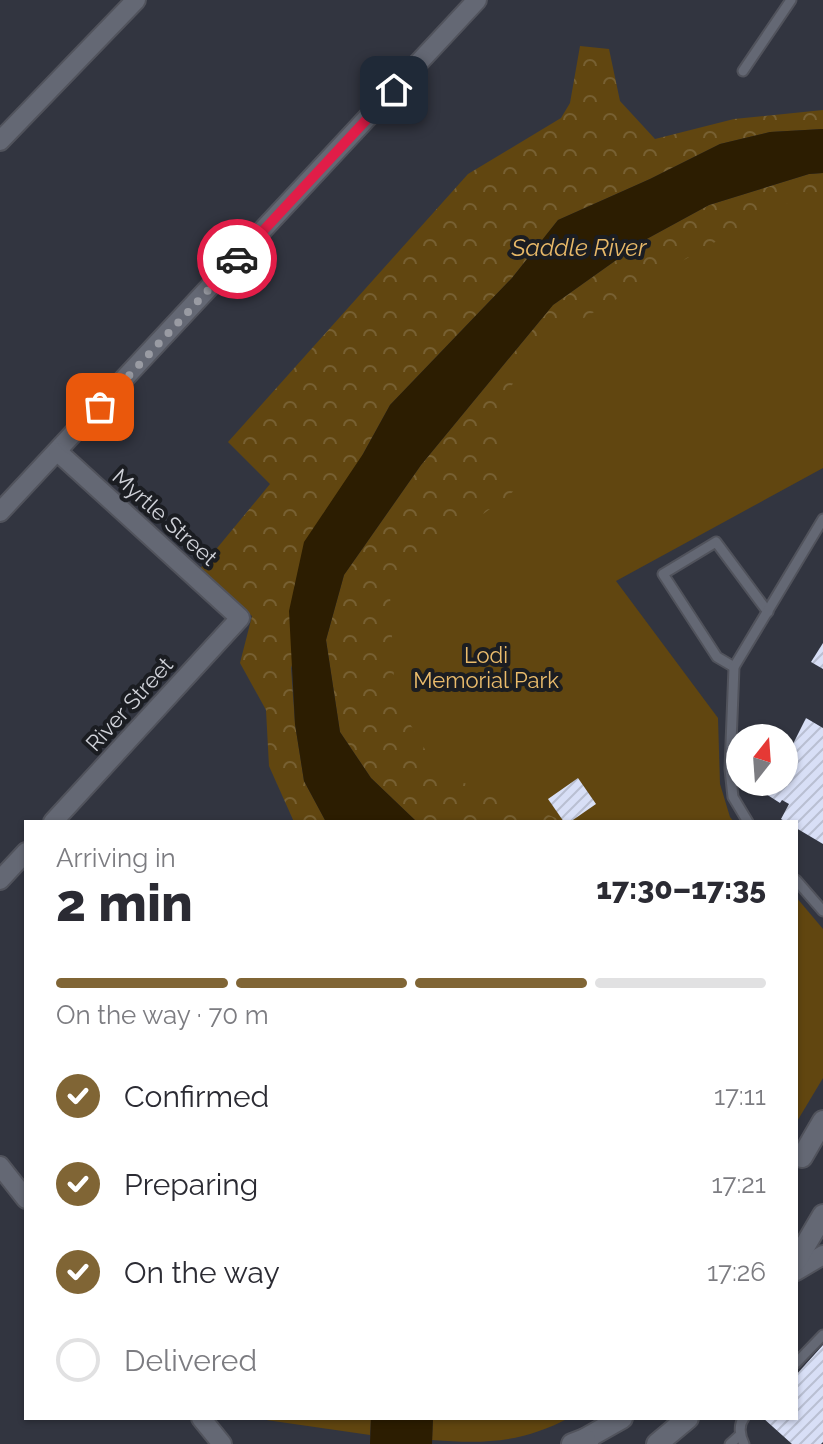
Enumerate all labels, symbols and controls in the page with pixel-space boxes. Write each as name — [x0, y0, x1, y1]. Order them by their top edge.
pin — [360, 56, 428, 124]
icon: home — [372, 68, 416, 112]
courier — [197, 219, 277, 299]
water label: Saddle River — [511, 233, 647, 262]
icon: car — [215, 237, 259, 281]
pin — [66, 373, 134, 441]
icon: bag — [78, 385, 122, 429]
street label: Myrtle Street — [107, 463, 223, 571]
park label: Lodi Memorial Park — [413, 642, 559, 693]
street label: River Street — [80, 651, 178, 756]
north arrow — [726, 724, 798, 796]
map controls — [726, 724, 798, 796]
text: Arriving in — [56, 843, 176, 873]
text: 17:30–17:35 — [596, 871, 766, 906]
text: 2 min — [56, 872, 193, 933]
text: On the way · 70 m — [56, 1000, 269, 1030]
icon: check — [56, 1074, 100, 1118]
text: Confirmed — [124, 1079, 269, 1114]
text: 17:11 — [714, 1081, 766, 1111]
icon: check — [56, 1162, 100, 1206]
text: Preparing — [124, 1167, 258, 1202]
text: 17:21 — [712, 1169, 766, 1199]
icon: check — [56, 1250, 100, 1294]
text: On the way — [124, 1255, 280, 1290]
text: 17:26 — [707, 1257, 766, 1287]
text: Delivered — [124, 1343, 257, 1378]

